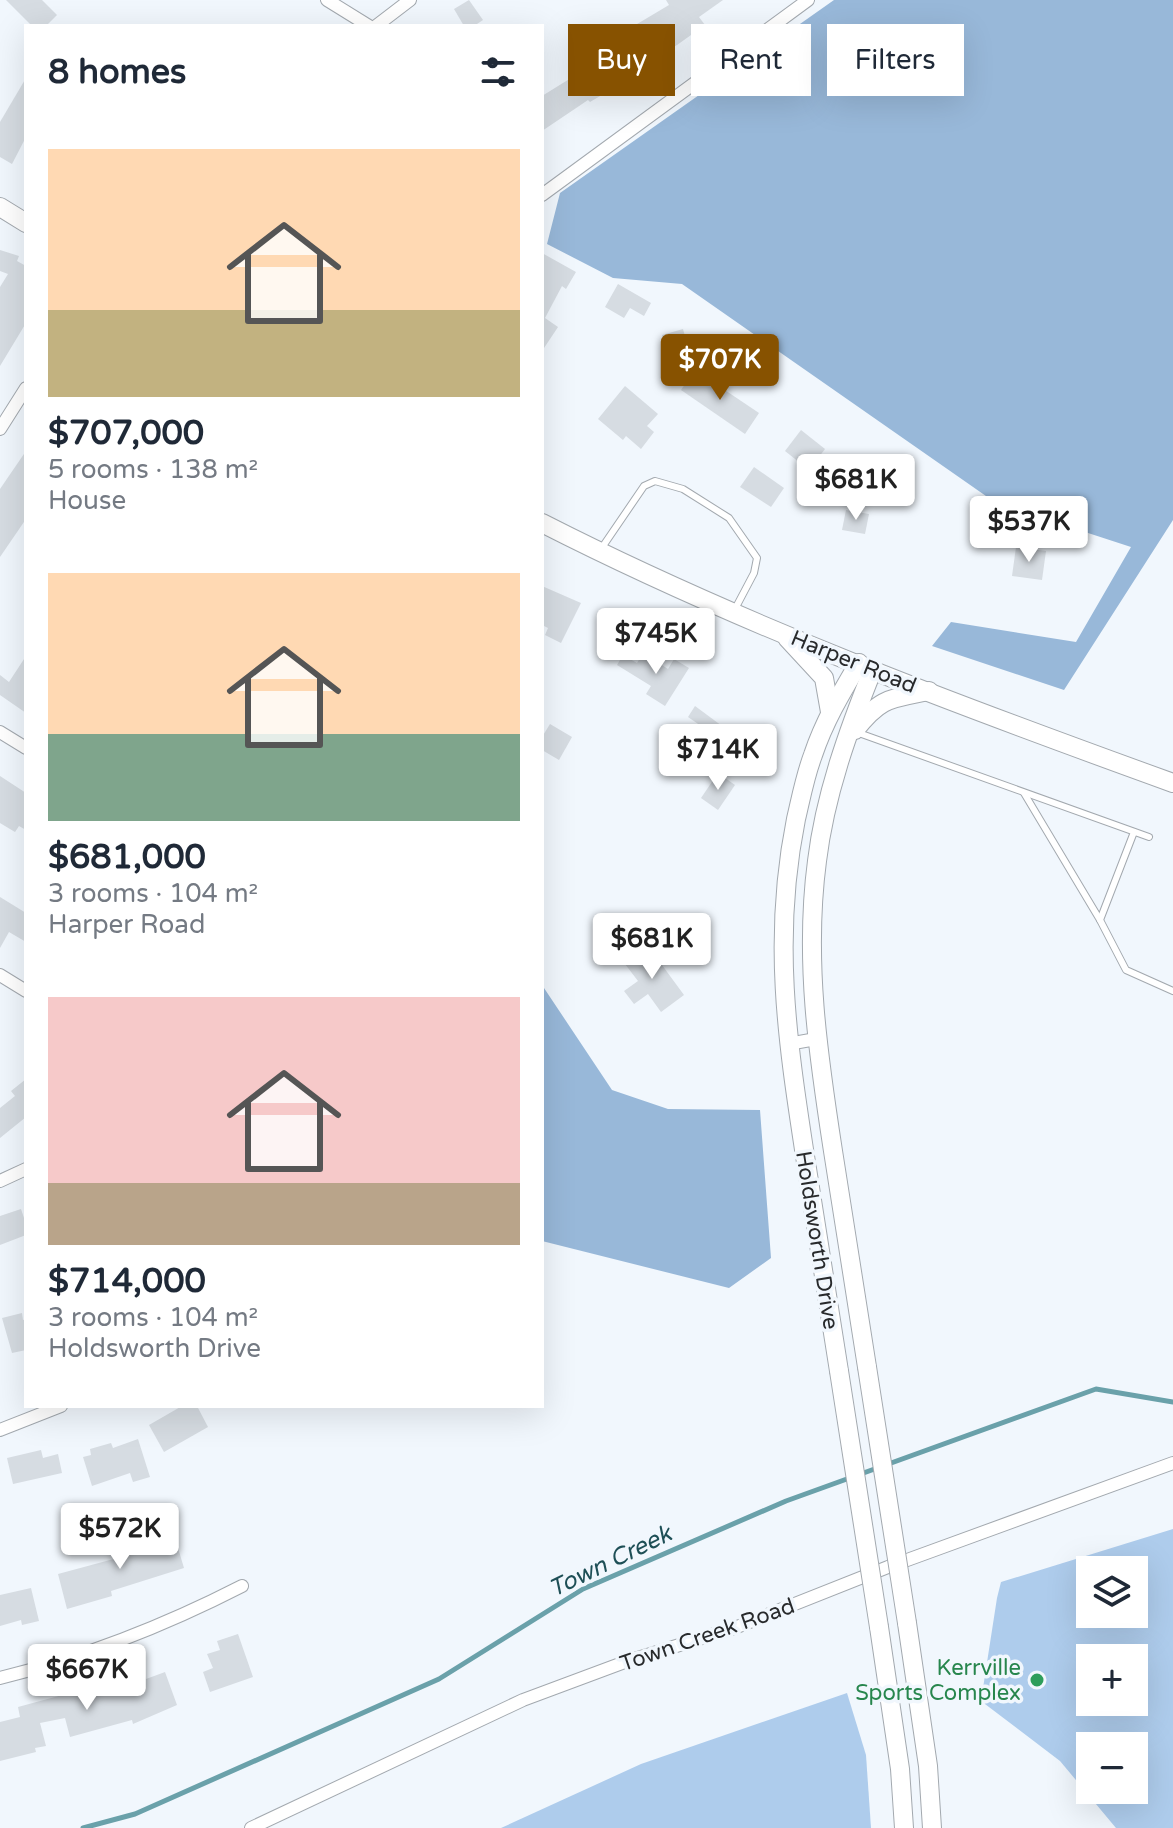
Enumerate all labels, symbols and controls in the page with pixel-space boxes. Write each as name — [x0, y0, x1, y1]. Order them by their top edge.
chip: Buy — [568, 24, 675, 96]
chip: Rent — [691, 24, 811, 96]
chip: Filters — [827, 24, 964, 96]
icon: filters — [476, 50, 520, 94]
text: 8 homes — [48, 52, 186, 93]
icon: home — [212, 201, 356, 345]
pin: $707K — [664, 334, 776, 402]
text: $707K — [679, 344, 761, 375]
text: $707,000 — [48, 413, 204, 454]
text: 5 rooms · 138 m² — [48, 454, 258, 485]
pin: $681K — [800, 454, 912, 522]
text: $681K — [815, 464, 897, 495]
text: House — [48, 485, 126, 516]
pin: $537K — [973, 496, 1085, 564]
text: $537K — [988, 506, 1070, 537]
pin: $745K — [600, 608, 712, 676]
text: $745K — [615, 618, 697, 649]
icon: home — [212, 625, 356, 769]
street label: Harper Road — [787, 625, 920, 699]
pin: $714K — [662, 724, 774, 792]
text: $714K — [677, 734, 759, 765]
text: $681,000 — [48, 837, 206, 878]
text: 3 rooms · 104 m² — [48, 878, 258, 909]
text: Harper Road — [48, 909, 205, 940]
pin: $681K — [596, 913, 708, 981]
text: $681K — [611, 923, 693, 954]
icon: home — [212, 1049, 356, 1193]
street label: Holdsworth Drive — [790, 1149, 844, 1331]
text: $714,000 — [48, 1261, 206, 1302]
text: 3 rooms · 104 m² — [48, 1302, 258, 1333]
text: Holdsworth Drive — [48, 1333, 261, 1364]
pin: $572K — [64, 1503, 176, 1571]
text: $572K — [79, 1513, 161, 1544]
water label: Town Creek — [544, 1518, 678, 1604]
map controls — [1076, 1556, 1148, 1804]
button: layers — [1076, 1556, 1148, 1628]
street label: Town Creek Road — [617, 1593, 798, 1677]
pin: $667K — [31, 1644, 143, 1712]
button: + — [1076, 1644, 1148, 1716]
text: $667K — [46, 1654, 128, 1685]
place label: Kerrville Sports Complex — [855, 1655, 1021, 1706]
marker: Kerrville Sports Complex — [1028, 1671, 1046, 1689]
button: − — [1076, 1732, 1148, 1804]

